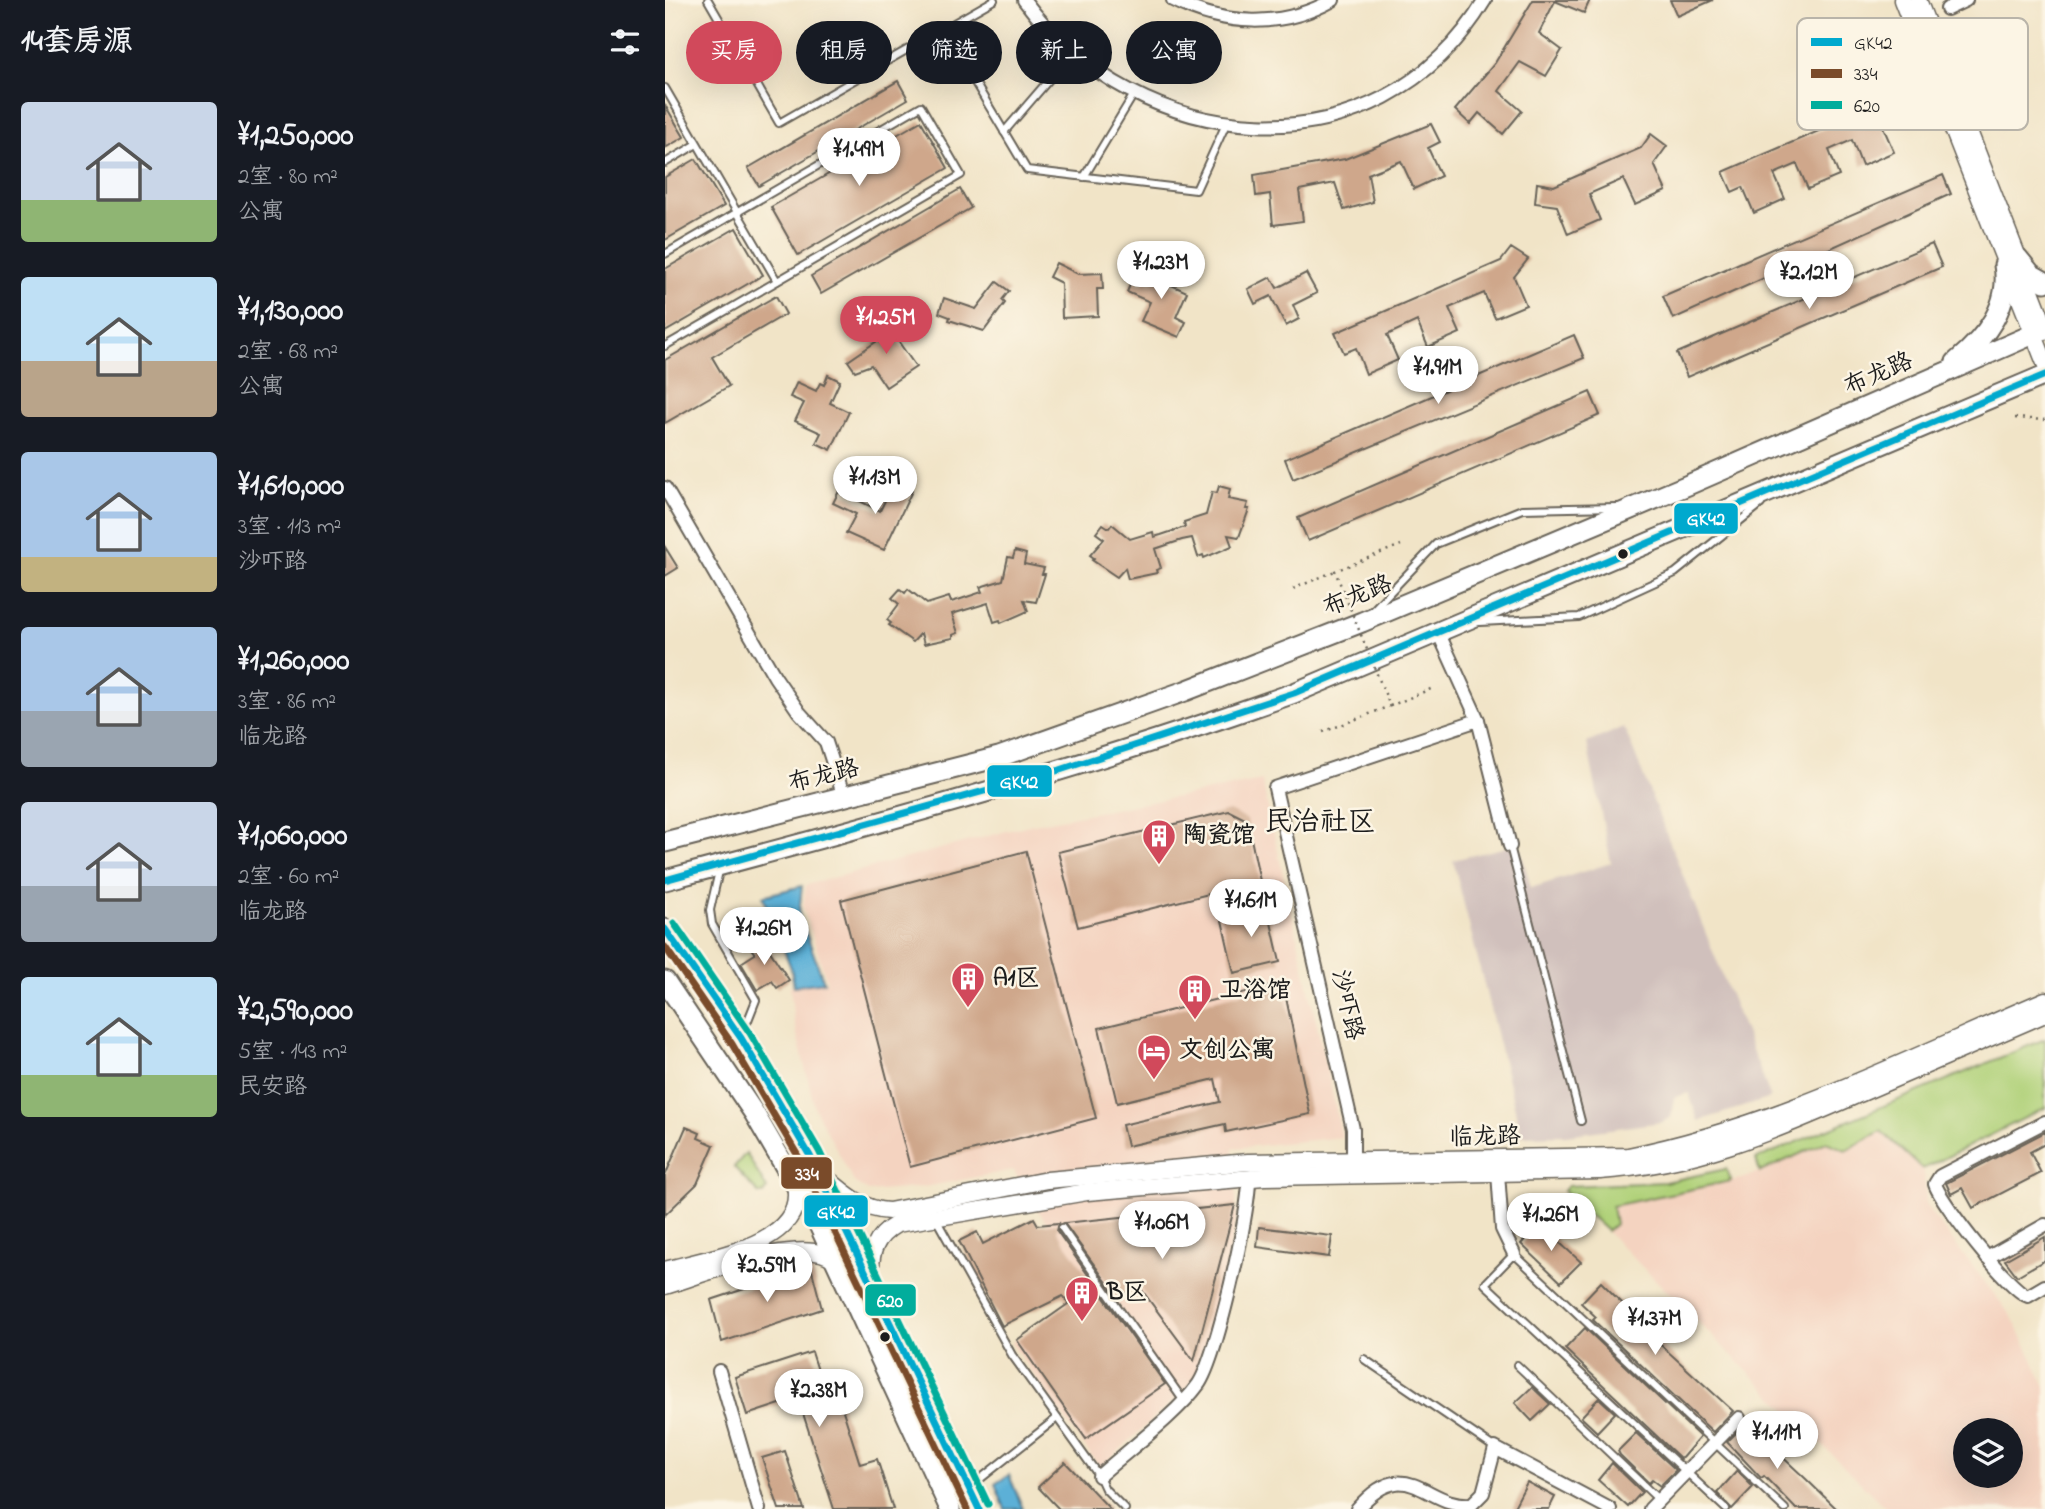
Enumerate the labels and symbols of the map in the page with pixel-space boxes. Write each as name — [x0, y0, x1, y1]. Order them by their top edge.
legend — [1797, 18, 2028, 130]
text: GK42 — [1854, 31, 1892, 58]
text: 334 — [1854, 62, 1878, 89]
text: 620 — [1854, 94, 1880, 121]
pin: ¥1.49M — [802, 128, 916, 188]
pin: ¥1.23M — [1104, 242, 1218, 301]
pin: ¥2.12M — [1752, 252, 1866, 311]
pin: ¥1.25M — [829, 296, 943, 356]
street label: 布龙路 — [1839, 344, 1919, 406]
pin: ¥1.91M — [1381, 346, 1495, 406]
pin: ¥1.13M — [818, 456, 932, 516]
line badge: GK42 — [1673, 502, 1739, 535]
text: GK42 — [1687, 507, 1726, 534]
unlabelled marker — [1616, 547, 1630, 561]
street label: 布龙路 — [1318, 567, 1398, 627]
street label: 布龙路 — [785, 751, 863, 803]
line badge: GK42 — [986, 764, 1053, 798]
text: GK42 — [1000, 770, 1039, 797]
district label: 民治社区 — [1264, 803, 1376, 844]
building icon: 陶瓷馆 — [1140, 817, 1178, 866]
place label: 陶瓷馆 — [1183, 819, 1255, 854]
pin: ¥1.61M — [1194, 880, 1308, 939]
pin: ¥1.26M — [707, 908, 821, 967]
building icon: A1区 — [949, 960, 987, 1009]
place label: A1区 — [993, 962, 1039, 997]
street label: 沙吓路 — [1321, 966, 1371, 1044]
building icon: 卫浴馆 — [1176, 972, 1214, 1021]
place label: 卫浴馆 — [1219, 974, 1291, 1009]
hotel icon: 文创公寓 — [1135, 1032, 1173, 1081]
place label: 文创公寓 — [1179, 1034, 1275, 1069]
street label: 临龙路 — [1449, 1120, 1521, 1156]
line badge: 334 — [780, 1156, 833, 1190]
text: 334 — [794, 1162, 819, 1189]
line badge: GK42 — [803, 1194, 869, 1228]
pin: ¥1.26M — [1494, 1194, 1608, 1253]
text: GK42 — [817, 1200, 856, 1227]
pin: ¥1.06M — [1105, 1202, 1219, 1261]
pin: ¥2.59M — [710, 1244, 824, 1304]
building icon: B区 — [1063, 1274, 1101, 1323]
place label: B区 — [1106, 1276, 1147, 1311]
line badge: 620 — [864, 1283, 917, 1317]
text: 620 — [877, 1289, 904, 1316]
pin: ¥1.37M — [1598, 1298, 1712, 1357]
unlabelled marker — [878, 1330, 892, 1344]
pin: ¥2.38M — [762, 1370, 876, 1429]
pin: ¥1.11M — [1720, 1412, 1834, 1471]

